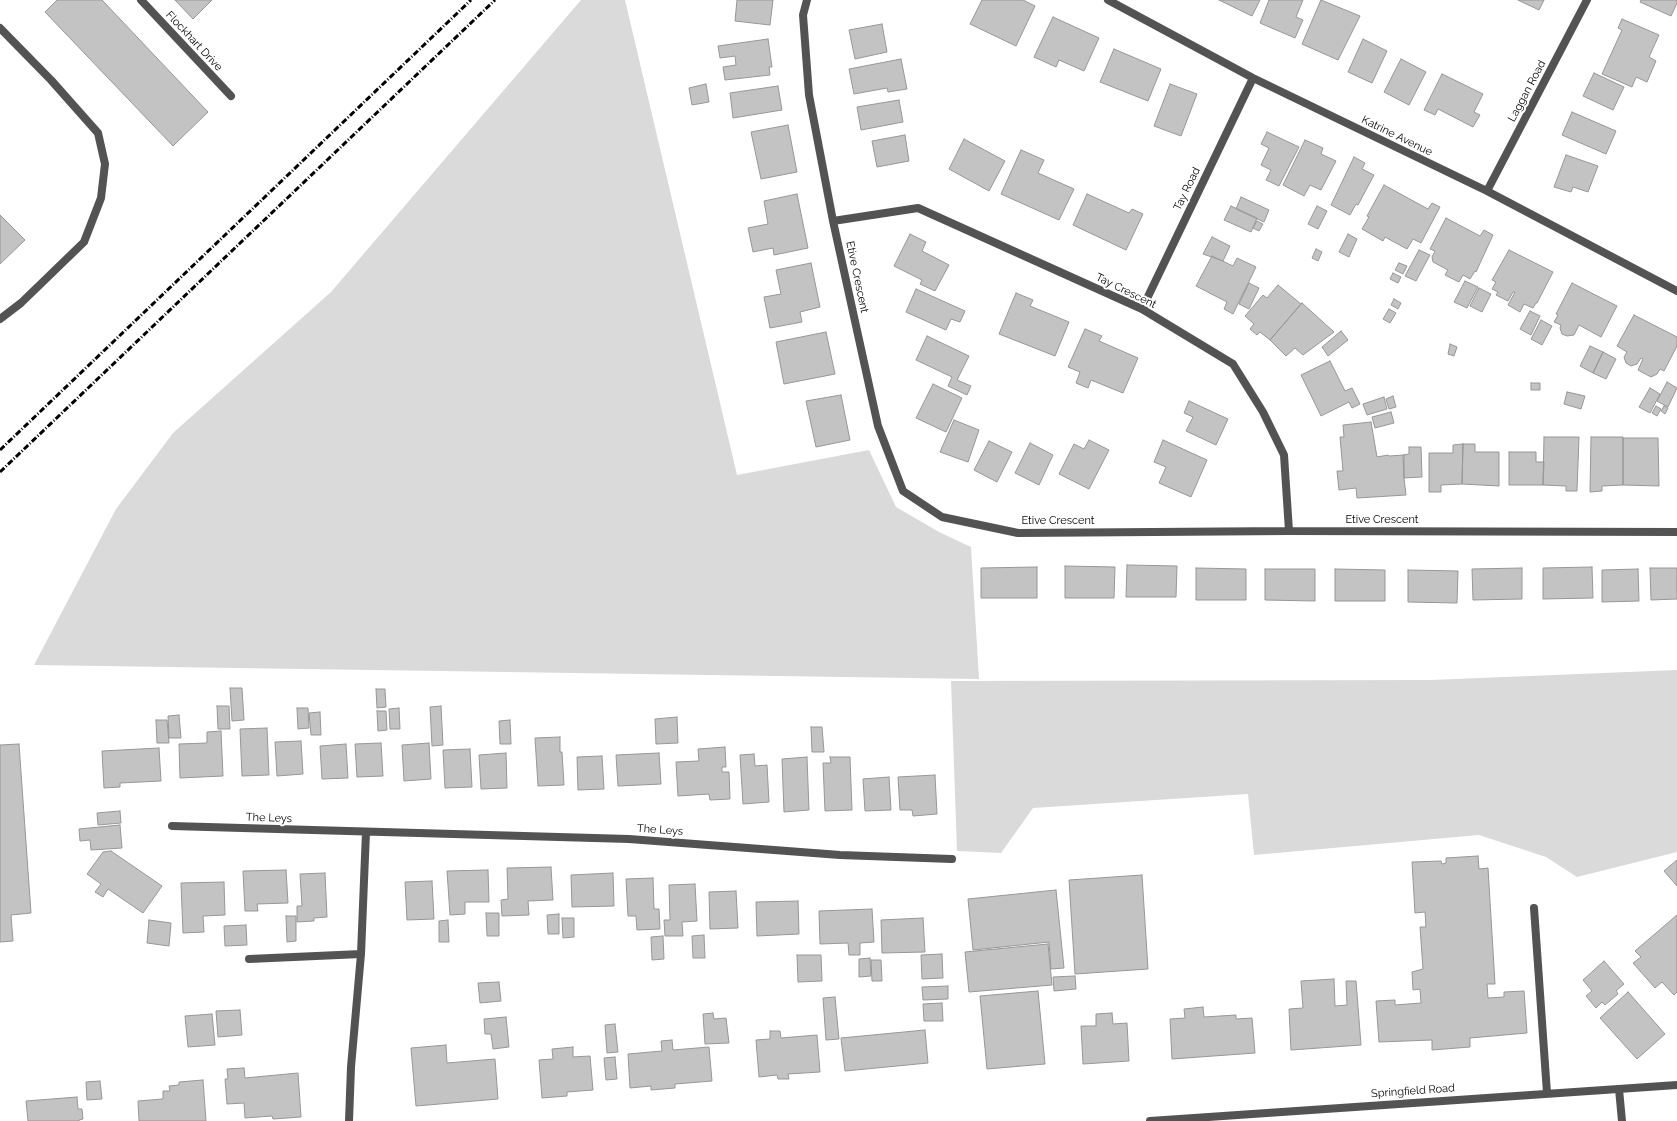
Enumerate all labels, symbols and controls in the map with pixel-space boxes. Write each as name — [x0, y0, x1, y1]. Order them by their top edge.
street label: Flockhart Drive — [163, 8, 225, 74]
street label: Laggan Road — [1505, 58, 1549, 124]
street label: Katrine Avenue — [1359, 113, 1435, 159]
street label: Tay Road — [1171, 165, 1203, 213]
street label: Etive Crescent — [843, 240, 871, 314]
street label: Tay Crescent — [1094, 271, 1158, 311]
street label: Etive Crescent — [1345, 513, 1419, 527]
street label: Etive Crescent — [1021, 514, 1095, 528]
street label: The Leys — [246, 811, 292, 825]
street label: The Leys — [637, 822, 683, 838]
street label: Springfield Road — [1371, 1081, 1455, 1101]

